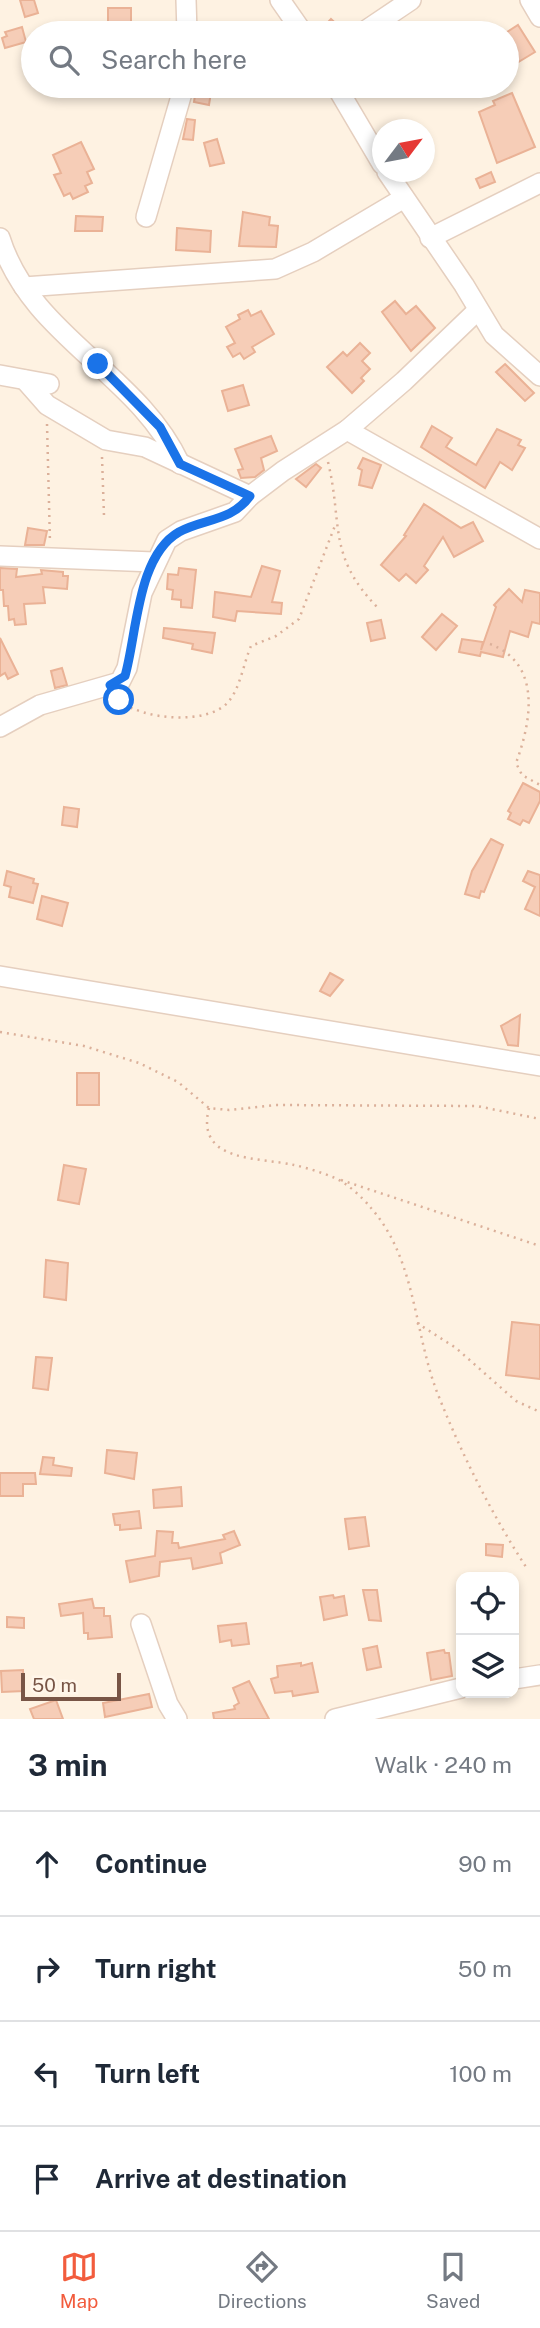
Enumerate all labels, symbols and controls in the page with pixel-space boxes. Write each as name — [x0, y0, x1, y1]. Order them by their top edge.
search box — [21, 21, 519, 98]
icon: search — [45, 41, 83, 79]
text: Search here — [101, 44, 247, 75]
north arrow — [372, 119, 435, 182]
route end — [82, 348, 113, 379]
route start — [103, 684, 134, 715]
map controls — [456, 1572, 519, 1698]
button: locate — [456, 1572, 519, 1635]
button: layers — [456, 1635, 519, 1698]
scale bar — [21, 1670, 121, 1702]
text: 50 m — [32, 1674, 77, 1696]
text: 3 min — [28, 1747, 107, 1783]
text: Walk · 240 m — [375, 1751, 512, 1778]
icon: ahead — [28, 1845, 66, 1883]
text: Continue — [95, 1848, 207, 1879]
text: 90 m — [458, 1850, 512, 1877]
icon: right — [28, 1950, 66, 1988]
text: Turn right — [95, 1953, 217, 1984]
text: 50 m — [458, 1955, 512, 1982]
icon: left — [28, 2055, 66, 2093]
text: Turn left — [95, 2058, 200, 2089]
text: 100 m — [449, 2060, 512, 2087]
icon: arrive — [28, 2160, 66, 2198]
text: Arrive at destination — [95, 2163, 347, 2194]
tab: Map — [60, 2248, 98, 2312]
tab: Directions — [217, 2248, 307, 2312]
tab: Saved — [426, 2248, 480, 2312]

